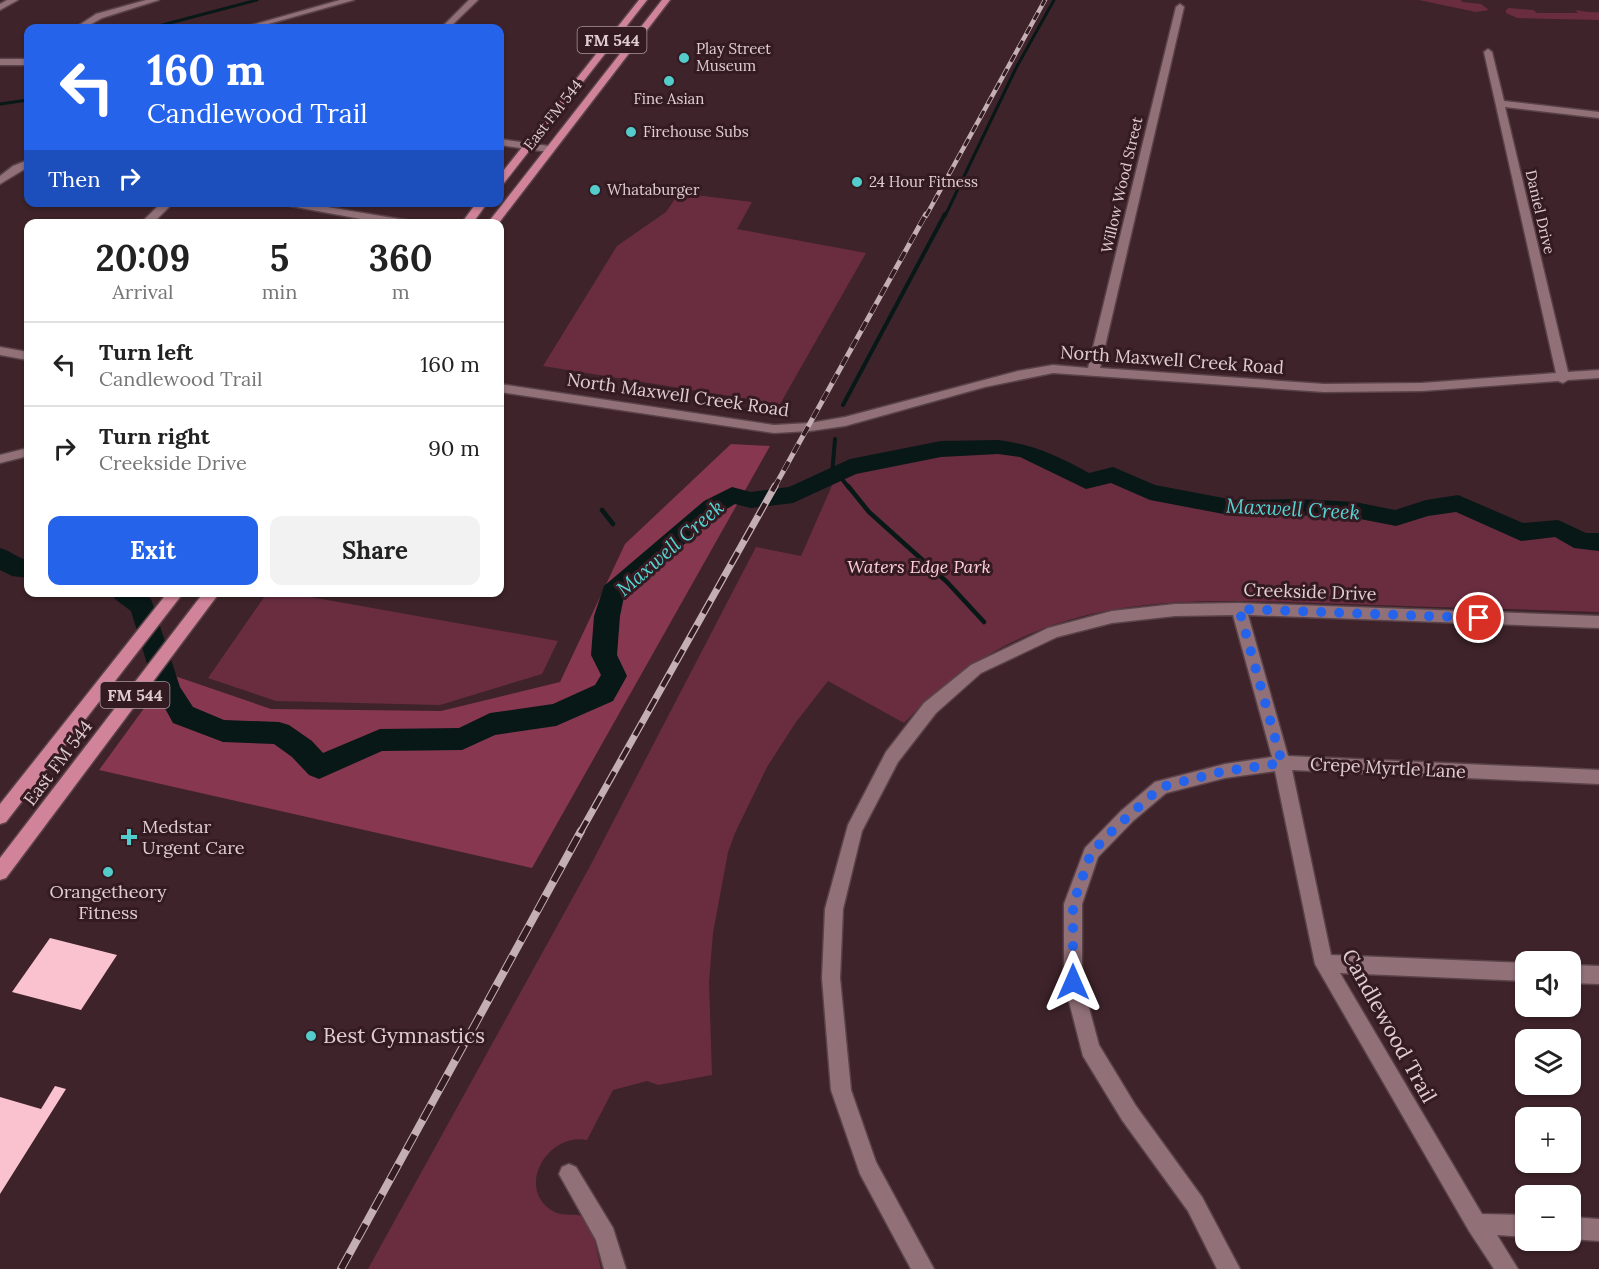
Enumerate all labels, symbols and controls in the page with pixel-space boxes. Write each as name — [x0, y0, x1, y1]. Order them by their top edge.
road number: FM 544 — [578, 27, 646, 53]
place label: Play Street Museum — [696, 39, 771, 75]
text: 160 m — [147, 43, 265, 97]
icon: left — [48, 48, 126, 126]
marker: Play Street Museum — [677, 51, 691, 65]
marker: Fine Asian — [662, 74, 676, 88]
street label: East FM 544 — [519, 76, 586, 154]
place label: Fine Asian — [634, 89, 704, 108]
text: Candlewood Trail — [147, 96, 368, 130]
street label: Willow Wood Street — [1097, 115, 1146, 255]
place label: Firehouse Subs — [643, 122, 749, 141]
marker: Firehouse Subs — [624, 125, 638, 139]
icon: right — [113, 162, 146, 195]
text: Then — [48, 165, 101, 193]
street label: Daniel Drive — [1522, 168, 1559, 256]
place label: 24 Hour Fitness — [869, 172, 978, 191]
marker: 24 Hour Fitness — [850, 175, 864, 189]
place label: Whataburger — [607, 180, 700, 199]
marker: Whataburger — [588, 183, 602, 197]
text: 20:09 — [95, 235, 190, 281]
text: 5 — [270, 235, 289, 281]
text: 360 — [369, 235, 433, 281]
text: Arrival — [112, 279, 173, 304]
text: min — [262, 279, 297, 304]
text: m — [392, 279, 410, 304]
text: Turn left — [99, 338, 193, 366]
street label: North Maxwell Creek Road — [1059, 340, 1285, 379]
icon: left — [48, 348, 81, 381]
text: 160 m — [420, 350, 480, 378]
text: Candlewood Trail — [99, 366, 262, 391]
street label: North Maxwell Creek Road — [565, 368, 791, 422]
text: Turn right — [99, 422, 210, 450]
icon: right — [48, 432, 81, 465]
text: 90 m — [428, 434, 480, 462]
text: Creekside Drive — [99, 450, 247, 475]
water label: Maxwell Creek — [1225, 493, 1361, 524]
water label: Maxwell Creek — [611, 494, 729, 601]
button: Exit — [48, 516, 258, 585]
button: Share — [270, 516, 480, 585]
park label: Waters Edge Park — [847, 555, 991, 578]
street label: Creekside Drive — [1243, 578, 1377, 605]
pin — [1453, 592, 1504, 643]
icon: arrive — [1462, 601, 1495, 634]
road number: FM 544 — [100, 682, 170, 708]
street label: East FM 544 — [18, 715, 97, 810]
street label: Crepe Myrtle Lane — [1310, 752, 1467, 783]
place label: Medstar Urgent Care — [142, 815, 245, 859]
marker: Medstar Urgent Care — [120, 828, 138, 846]
marker: Orangetheory Fitness — [101, 865, 115, 879]
place label: Orangetheory Fitness — [49, 880, 167, 924]
street label: Candlewood Trail — [1336, 944, 1443, 1107]
position arrow — [1041, 950, 1105, 1014]
map controls — [1515, 951, 1581, 1251]
button: sound — [1515, 951, 1581, 1017]
place label: Best Gymnastics — [323, 1022, 485, 1049]
marker: Best Gymnastics — [304, 1029, 318, 1043]
button: layers — [1515, 1029, 1581, 1095]
button: + — [1515, 1107, 1581, 1173]
button: − — [1515, 1185, 1581, 1251]

